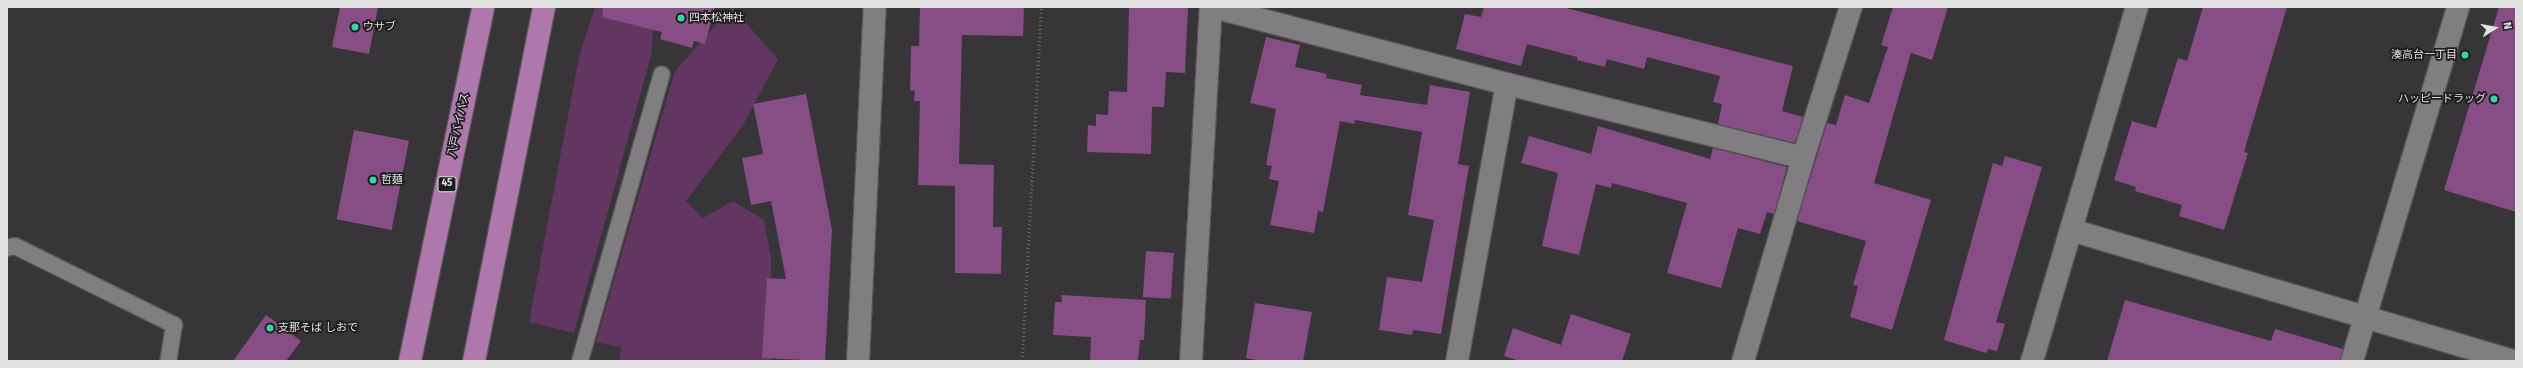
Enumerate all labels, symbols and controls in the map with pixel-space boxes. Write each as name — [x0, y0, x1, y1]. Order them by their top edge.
north arrow — [2475, 8, 2515, 48]
place label: 四本松神社 — [689, 11, 744, 25]
marker: 四本松神社 — [676, 13, 686, 23]
place label: ウサブ — [363, 20, 396, 34]
text: N — [2500, 21, 2514, 30]
marker: ウサブ — [350, 22, 360, 32]
place label: 湊高台一丁目 — [2391, 48, 2457, 62]
marker: 湊高台一丁目 — [2460, 50, 2470, 60]
street label: 八戸バイパス — [446, 91, 472, 159]
place label: ハッピードラッグ — [2398, 92, 2486, 106]
marker: ハッピードラッグ — [2489, 94, 2499, 104]
place label: 哲麺 — [381, 173, 403, 187]
marker: 哲麺 — [368, 175, 378, 185]
road number: 45 — [437, 176, 457, 192]
place label: 支那そば しおで — [278, 321, 358, 335]
marker: 支那そば しおで — [265, 323, 275, 333]

